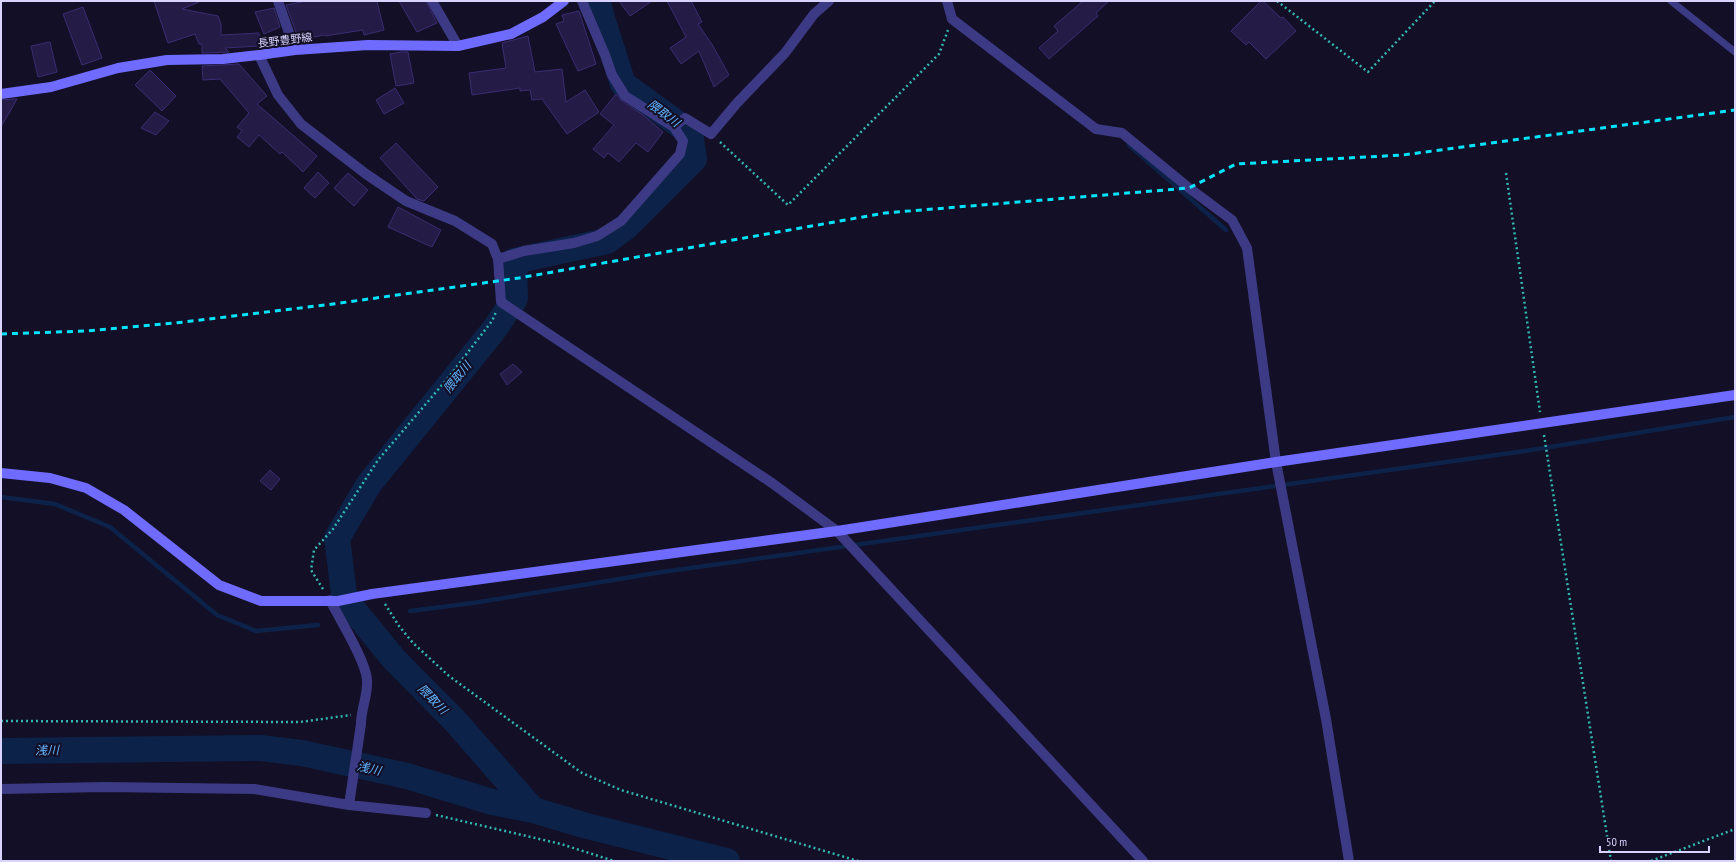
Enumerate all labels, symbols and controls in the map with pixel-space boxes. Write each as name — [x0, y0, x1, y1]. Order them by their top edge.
street label: 長野豊野線 — [257, 30, 313, 50]
water label: 隈取川 — [645, 96, 685, 131]
water label: 隈取川 — [440, 357, 475, 396]
water label: 隈取川 — [415, 681, 452, 718]
water label: 浅川 — [35, 742, 61, 758]
water label: 浅川 — [356, 758, 384, 778]
scale bar — [1600, 828, 1709, 854]
text: 50 m — [1606, 834, 1627, 849]

